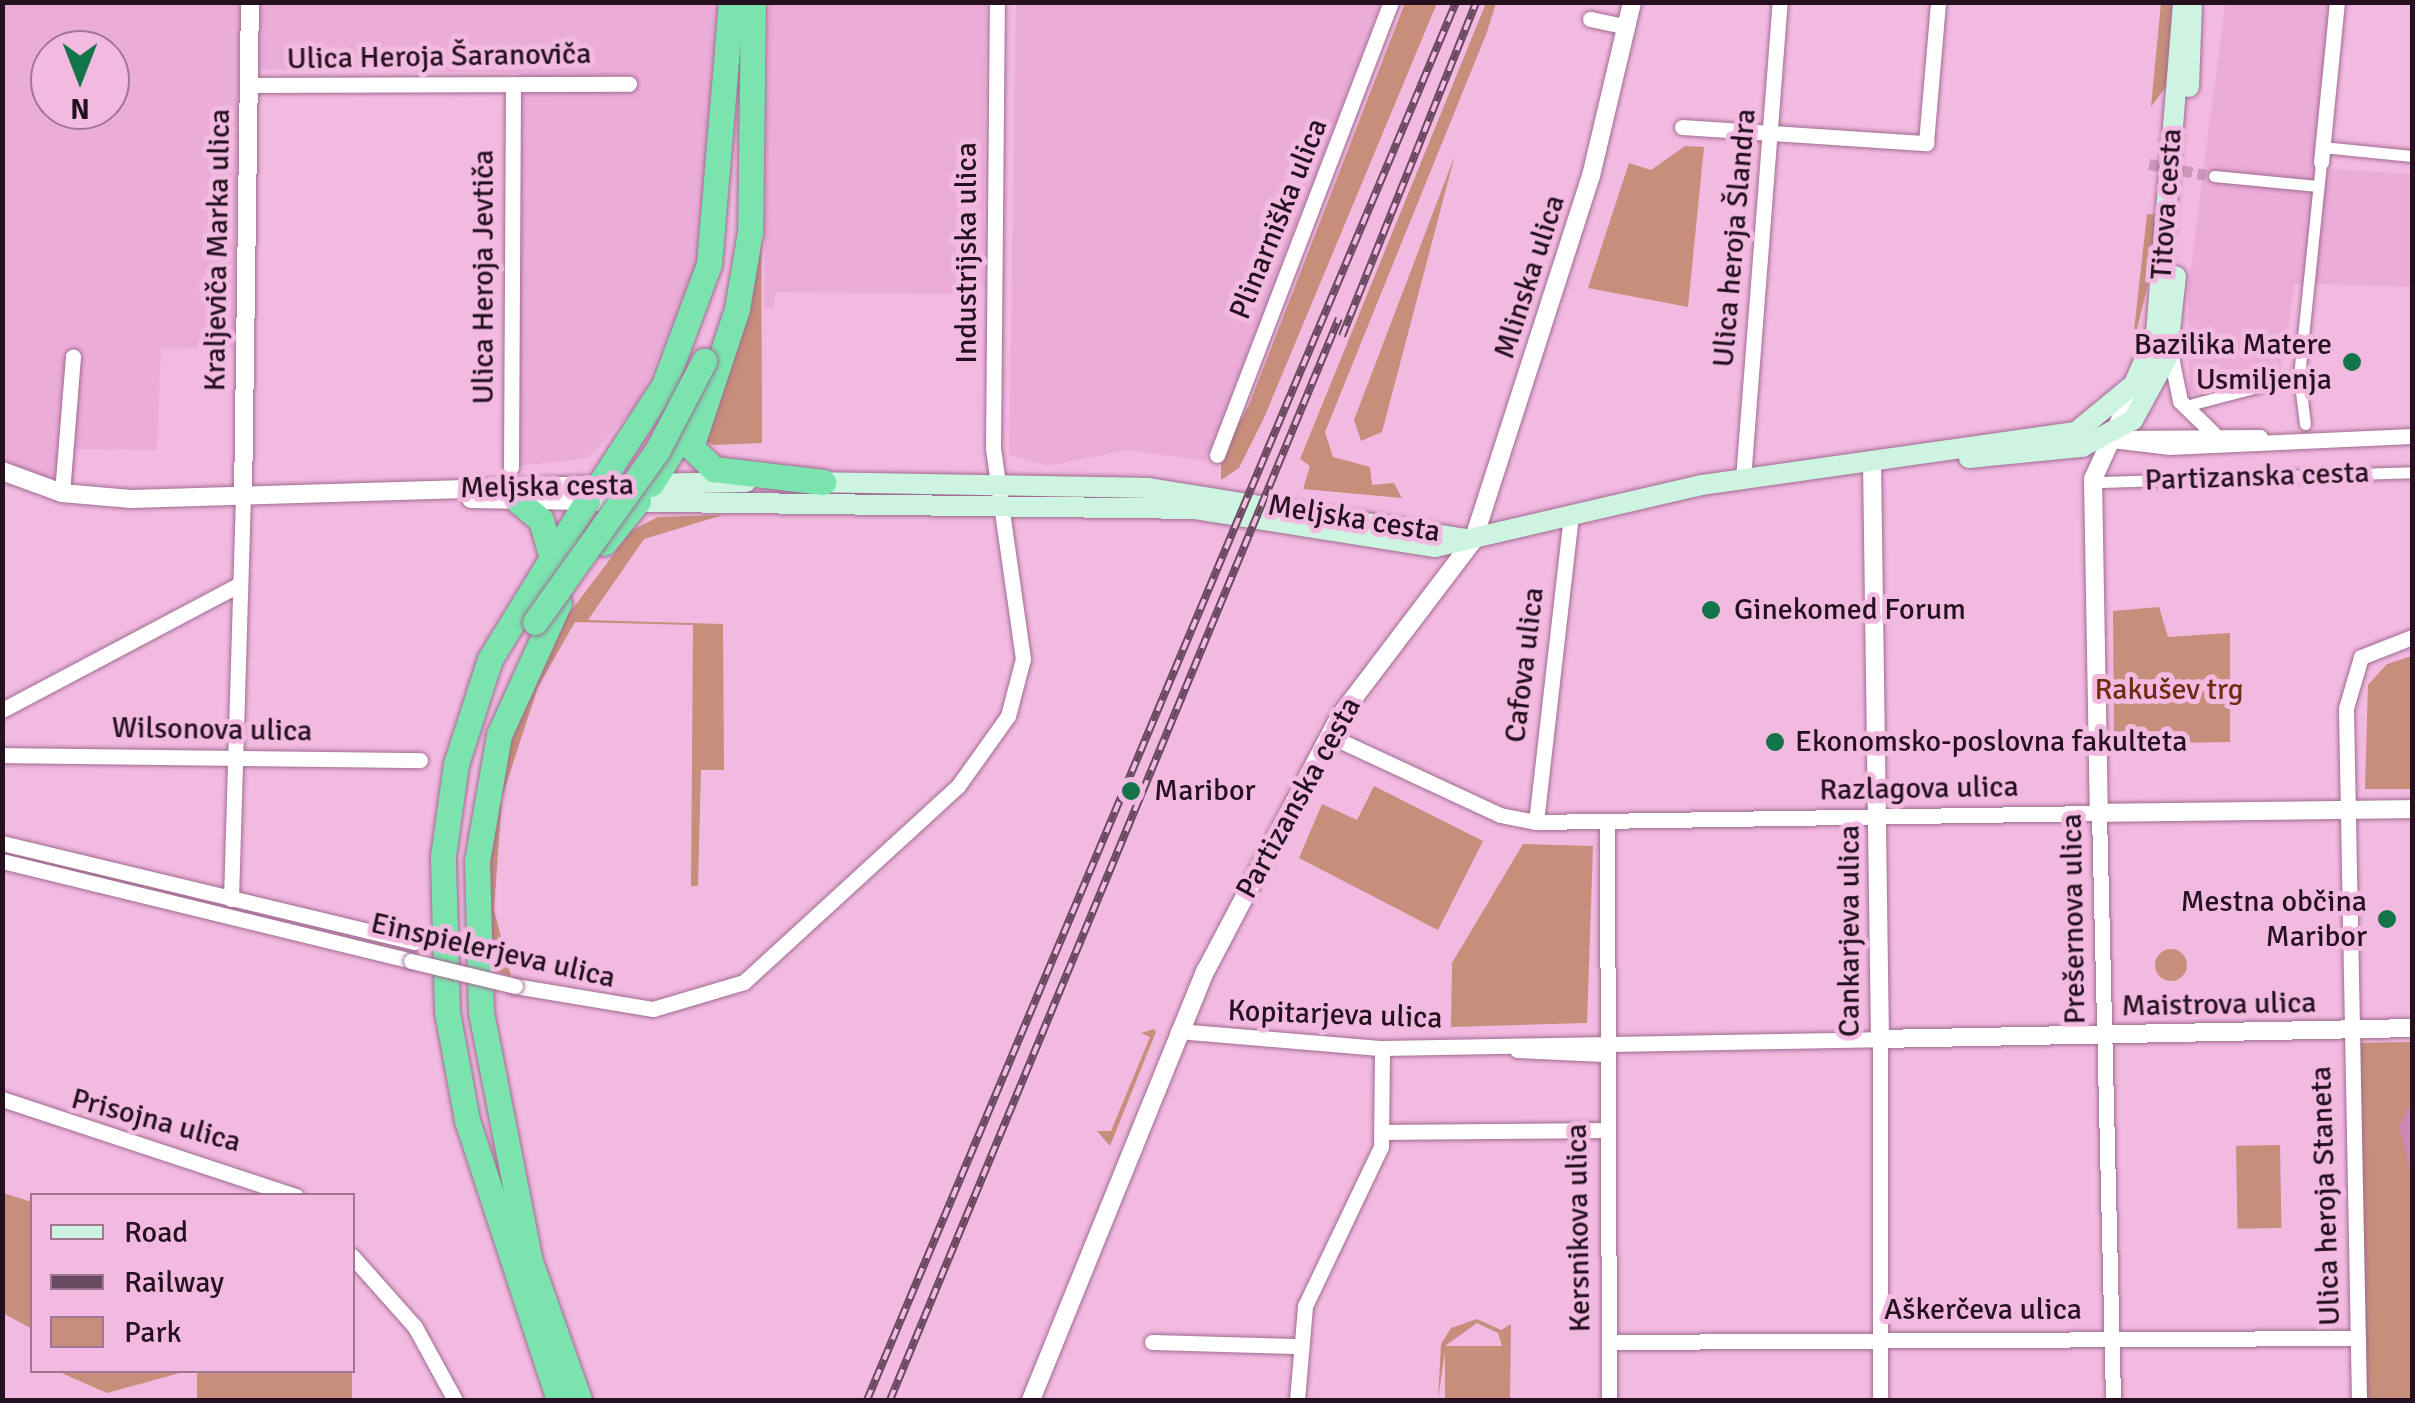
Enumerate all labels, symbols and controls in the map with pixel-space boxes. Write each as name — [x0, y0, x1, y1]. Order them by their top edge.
north arrow — [30, 30, 130, 130]
street label: Ulica Heroja Šaranoviča — [286, 36, 592, 78]
text: N — [70, 91, 90, 125]
street label: Ulica heroja Šlandra — [1706, 107, 1764, 369]
street label: Kraljeviča Marka ulica — [198, 108, 238, 392]
street label: Plinarniška ulica — [1222, 113, 1336, 325]
street label: Titova cesta — [2144, 127, 2190, 281]
street label: Industrijska ulica — [949, 142, 985, 364]
street label: Ulica Heroja Jevtiča — [466, 150, 502, 404]
street label: Mlinska ulica — [1487, 191, 1573, 363]
place label: Bazilika Matere Usmiljenja — [2134, 327, 2332, 398]
marker: Bazilika Matere Usmiljenja — [2341, 351, 2363, 373]
street label: Partizanska cesta — [2144, 455, 2370, 499]
street label: Meljska cesta — [460, 467, 634, 507]
street label: Meljska cesta — [1265, 488, 1443, 550]
street label: Cafova ulica — [1498, 585, 1552, 745]
place label: Ginekomed Forum — [1734, 592, 1966, 628]
marker: Ginekomed Forum — [1698, 597, 1724, 623]
park label: Rakušev trg — [2094, 672, 2244, 708]
street label: Partizanska cesta — [1229, 691, 1369, 905]
street label: Wilsonova ulica — [111, 710, 313, 750]
place label: Ekonomsko-poslovna fakulteta — [1795, 724, 2187, 760]
marker: Ekonomsko-poslovna fakulteta — [1764, 731, 1786, 753]
street label: Razlagova ulica — [1819, 769, 2019, 809]
place label: Maribor — [1154, 773, 1256, 809]
marker: Maribor — [1118, 778, 1144, 804]
street label: Prešernova ulica — [2054, 813, 2094, 1025]
street label: Cankarjeva ulica — [1832, 825, 1868, 1037]
place label: Mestna občina Maribor — [2180, 884, 2367, 954]
street label: Einspielerjeva ulica — [367, 905, 619, 997]
marker: Mestna občina Maribor — [2376, 908, 2398, 930]
street label: Maistrova ulica — [2121, 985, 2317, 1025]
street label: Kopitarjeva ulica — [1227, 993, 1443, 1037]
street label: Ulica heroja Staneta — [2303, 1066, 2349, 1326]
street label: Prisojna ulica — [67, 1081, 245, 1161]
street label: Kersnikova ulica — [1559, 1123, 1599, 1333]
legend — [30, 1193, 355, 1373]
text: Road — [124, 1214, 188, 1251]
text: Railway — [124, 1264, 224, 1301]
street label: Aškerčeva ulica — [1884, 1292, 2082, 1328]
text: Park — [124, 1314, 182, 1351]

